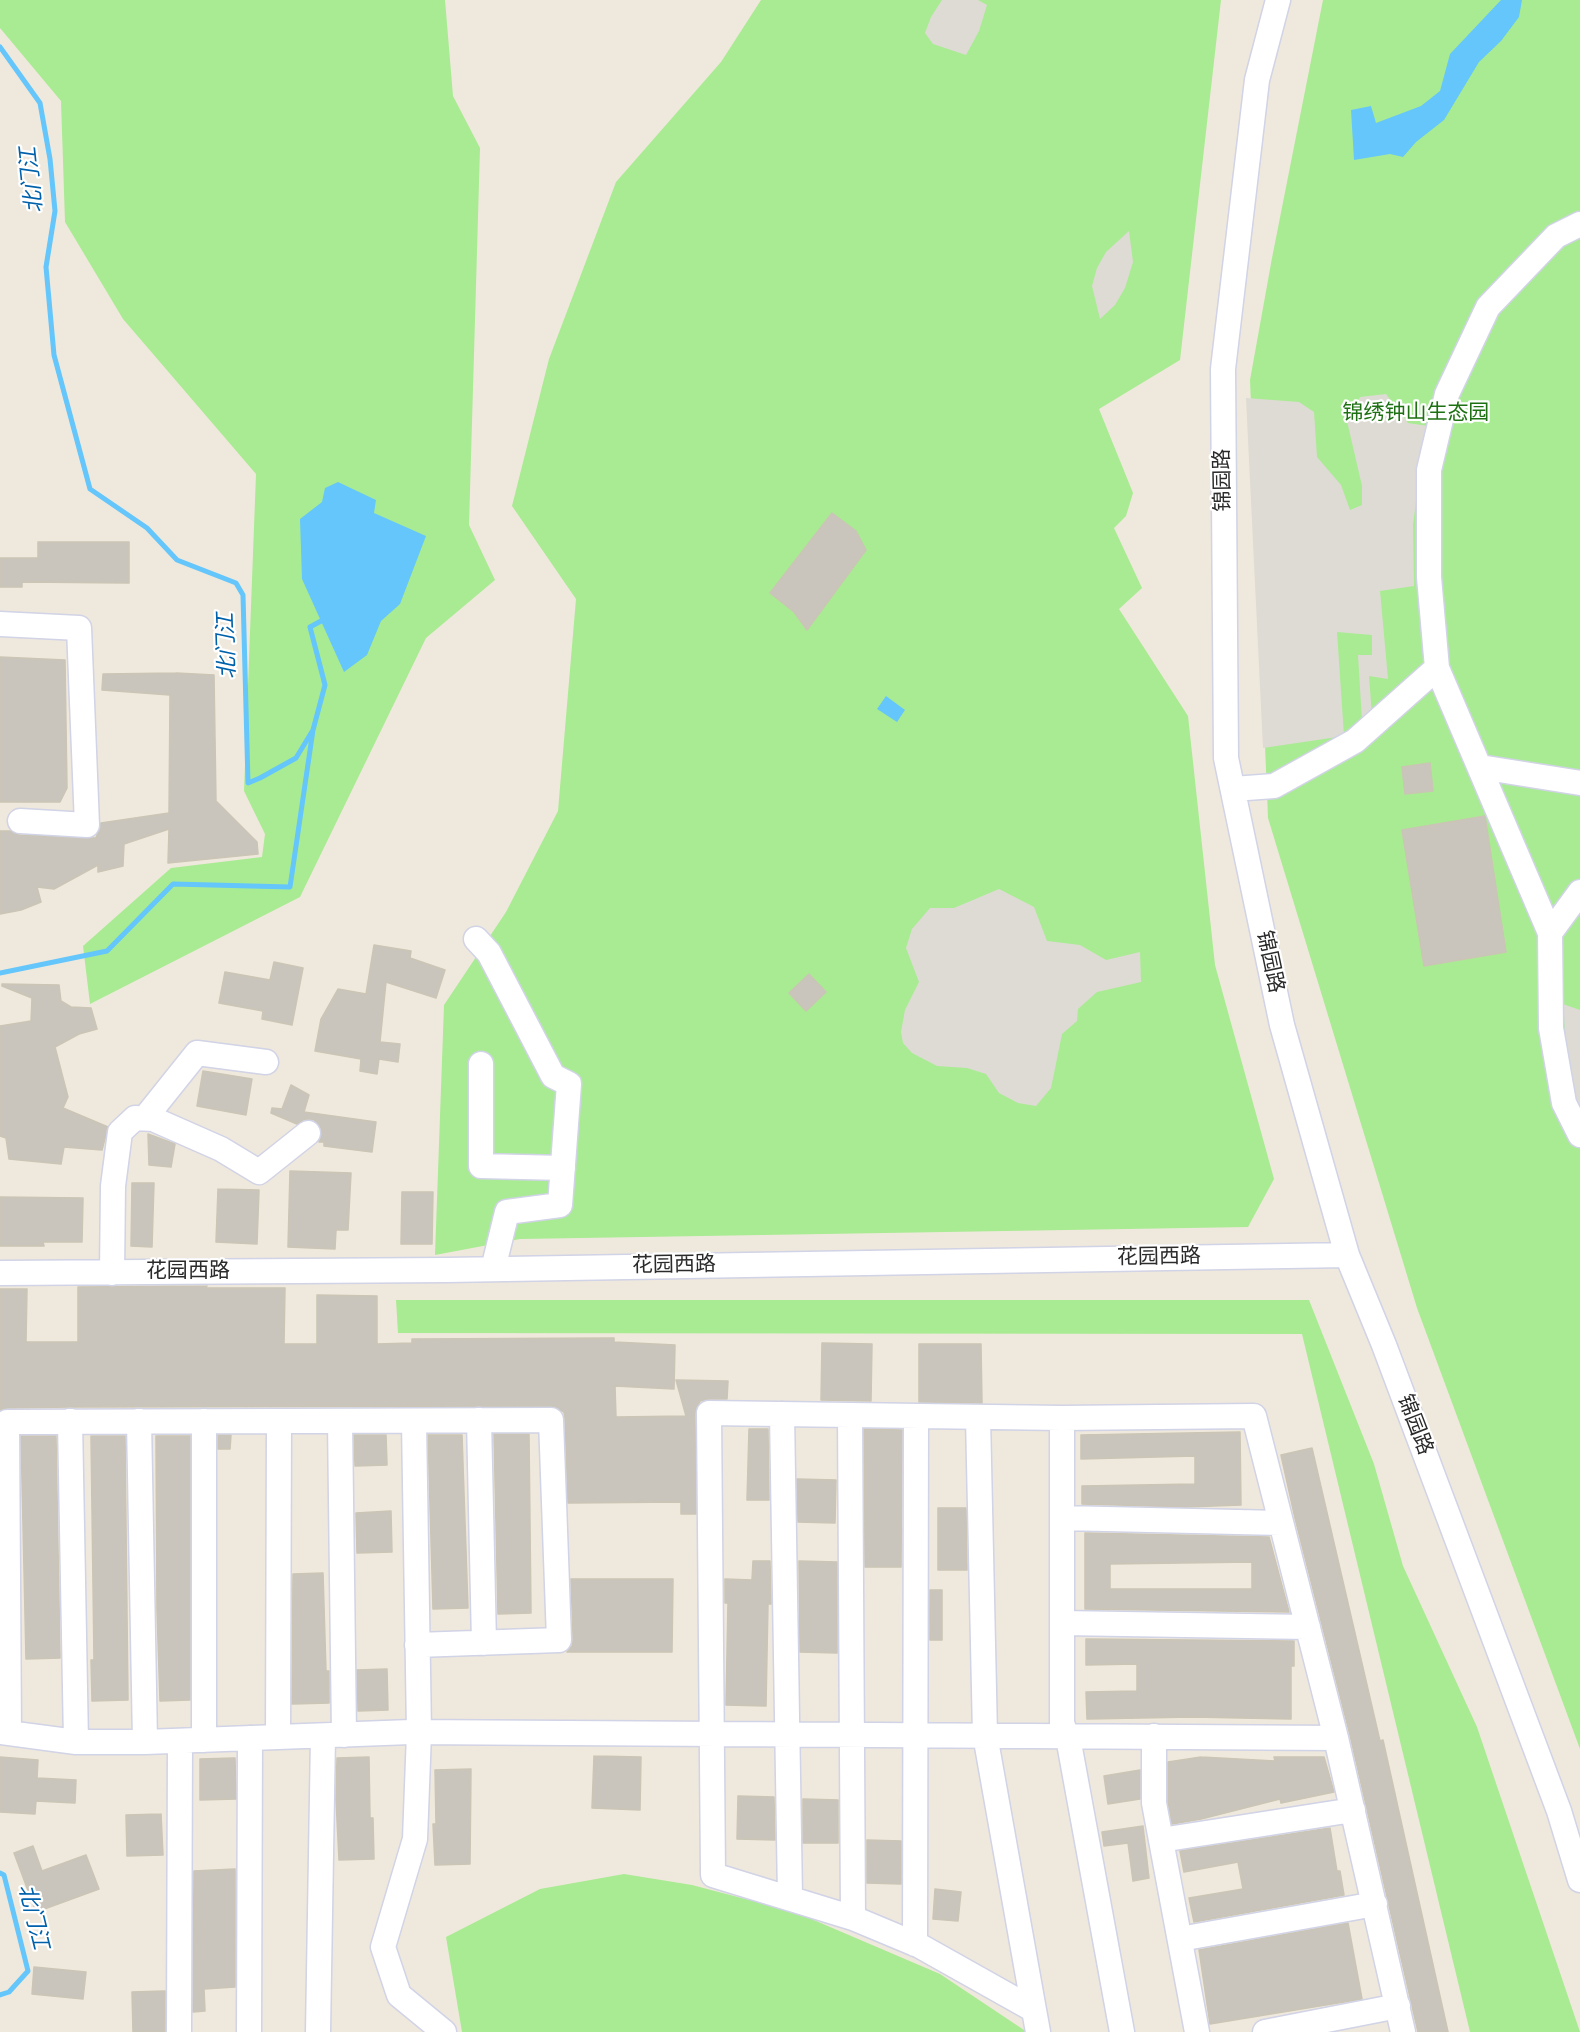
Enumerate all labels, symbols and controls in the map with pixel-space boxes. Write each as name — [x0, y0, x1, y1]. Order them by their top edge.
water label: 北门江 — [16, 146, 50, 214]
park label: 锦绣钟山生态园 — [1343, 401, 1489, 427]
street label: 锦园路 — [1211, 448, 1237, 512]
water label: 北门江 — [214, 613, 242, 679]
street label: 锦园路 — [1250, 929, 1288, 995]
street label: 花园西路 — [1117, 1245, 1201, 1271]
street label: 花园西路 — [632, 1253, 716, 1279]
street label: 花园西路 — [146, 1259, 230, 1285]
street label: 锦园路 — [1391, 1391, 1437, 1459]
water label: 北门江 — [11, 1882, 53, 1952]

